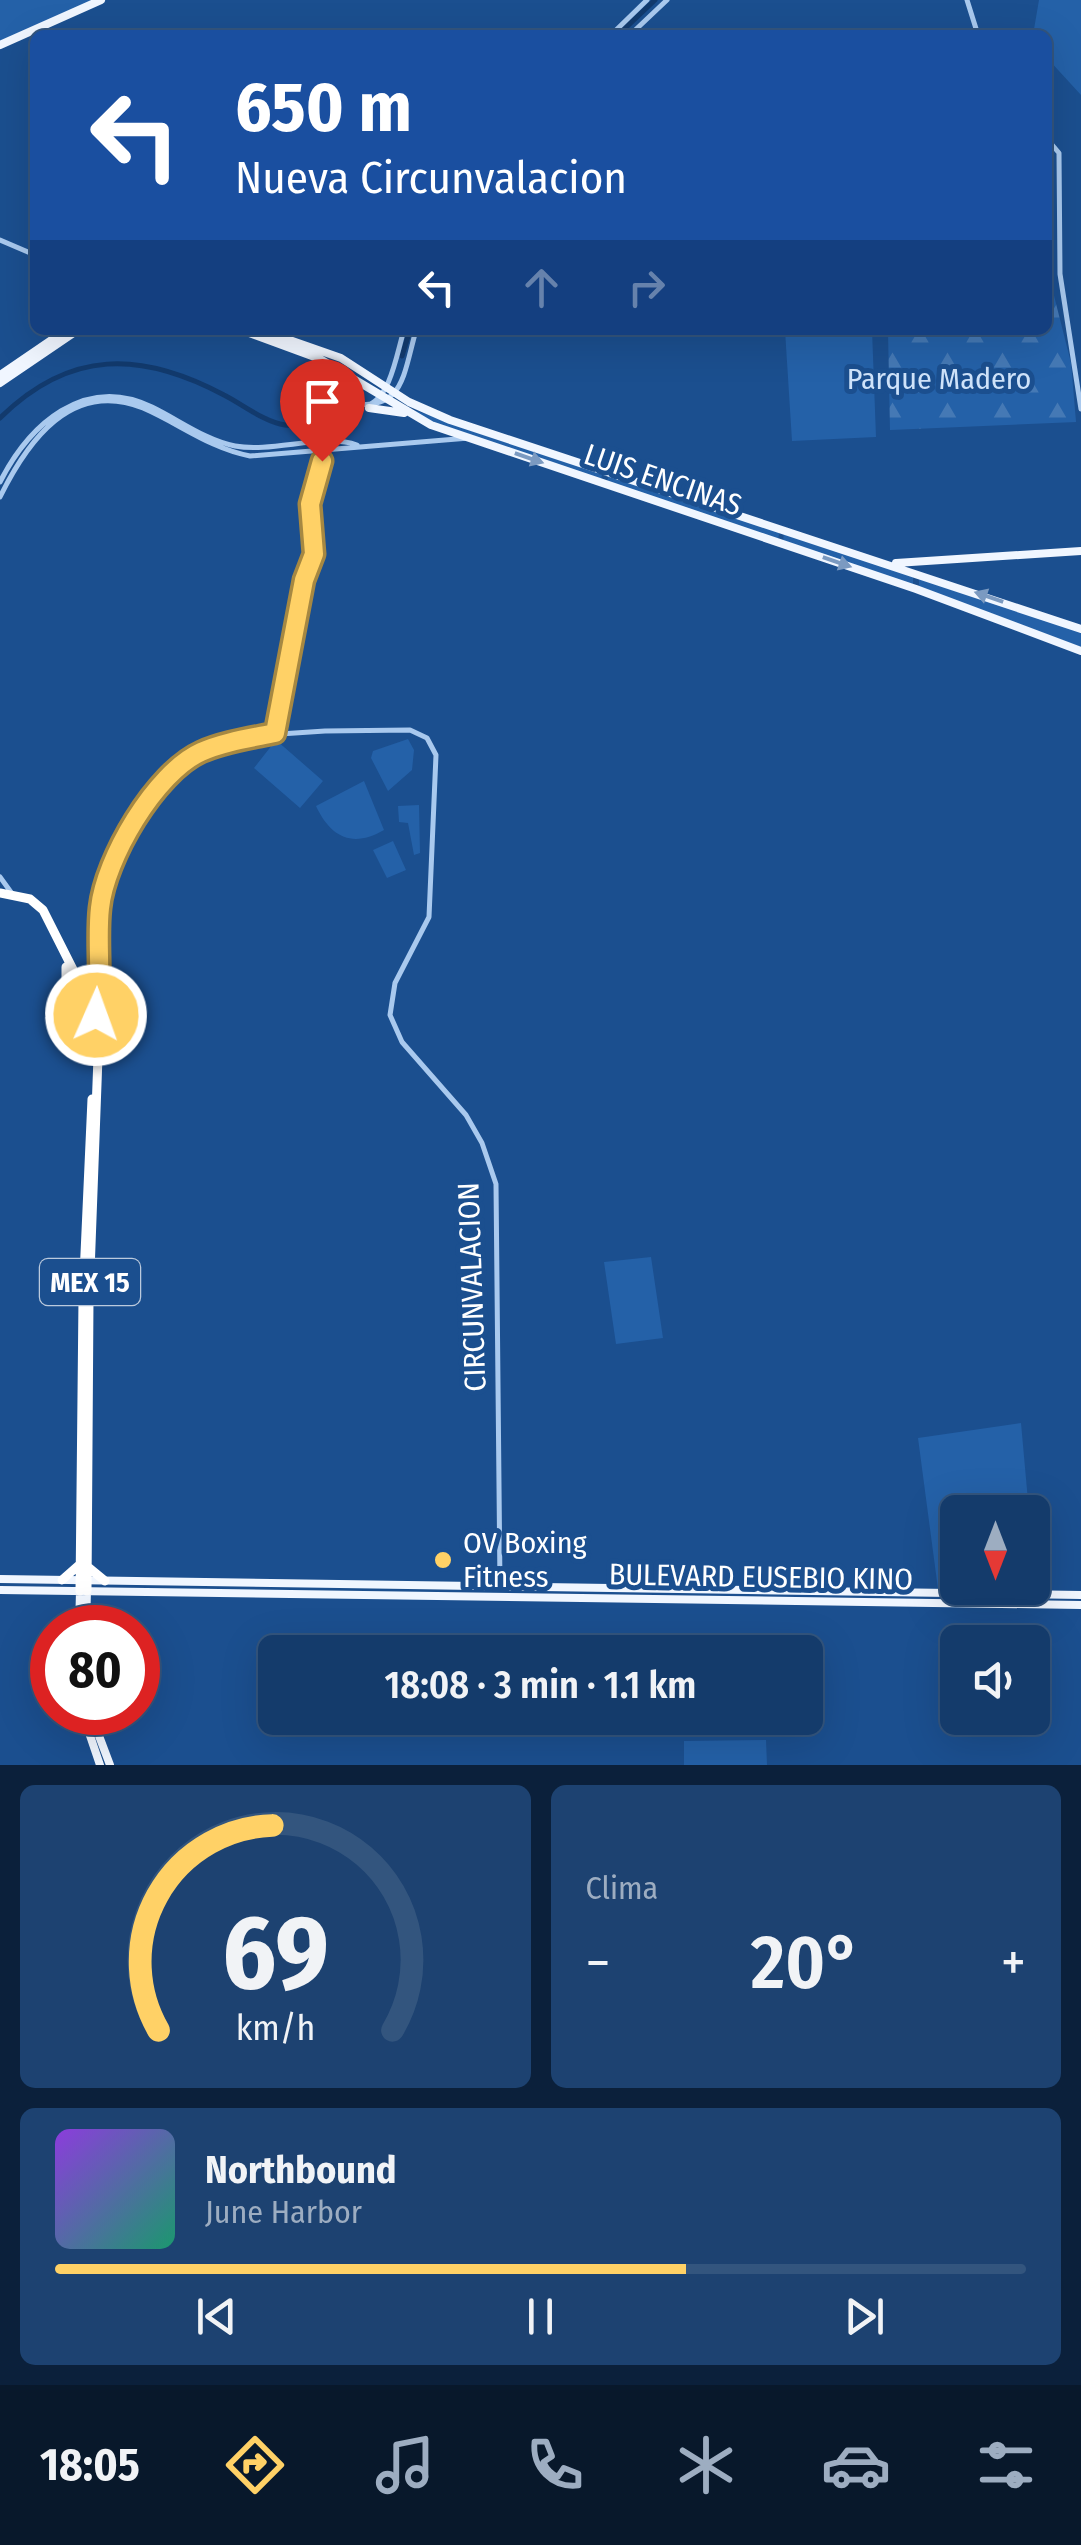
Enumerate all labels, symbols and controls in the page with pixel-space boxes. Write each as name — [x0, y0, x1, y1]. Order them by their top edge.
text: 650 m — [235, 66, 412, 150]
icon: left — [70, 70, 200, 200]
text: Nueva Circunvalacion — [235, 151, 627, 205]
icon: left — [409, 260, 464, 315]
icon: ahead — [514, 260, 569, 315]
icon: right — [619, 260, 674, 315]
pin — [280, 359, 365, 462]
park label: Parque Madero — [847, 361, 1031, 397]
icon: arrive — [295, 374, 350, 429]
street label: LUIS ENCINAS — [579, 436, 747, 524]
one-way arrow — [514, 452, 544, 467]
one-way arrow — [822, 555, 852, 570]
one-way arrow — [973, 589, 1003, 604]
position arrow — [44, 963, 148, 1067]
street label: CIRCUNVALACION — [450, 1182, 494, 1392]
road number: MEX 15 — [40, 1259, 140, 1305]
north arrow — [940, 1495, 1050, 1605]
map controls — [940, 1495, 1050, 1735]
place label: OV Boxing Fitness — [463, 1525, 587, 1595]
marker: OV Boxing Fitness — [432, 1549, 454, 1571]
street label: BULEVARD EUSEBIO KINO — [609, 1556, 913, 1598]
speed limit sign: 80 — [30, 1605, 160, 1735]
button: sound — [940, 1625, 1050, 1735]
text: 18:08 · 3 min · 1.1 km — [385, 1662, 696, 1708]
text: Clima — [586, 1869, 658, 1907]
text: 69 — [222, 1891, 329, 2016]
text: 20° — [751, 1918, 861, 2008]
text: − — [586, 1930, 610, 1996]
text: + — [1001, 1930, 1026, 1996]
text: km/h — [235, 2007, 315, 2049]
text: Northbound — [205, 2147, 397, 2193]
text: June Harbor — [205, 2193, 362, 2231]
icon: previous — [189, 2289, 244, 2344]
icon: pause — [513, 2289, 568, 2344]
icon: next — [837, 2289, 892, 2344]
icon: directions — [220, 2430, 290, 2500]
icon: music — [370, 2430, 440, 2500]
icon: phone — [520, 2430, 590, 2500]
icon: climate — [671, 2430, 741, 2500]
icon: car — [821, 2430, 891, 2500]
icon: filters — [971, 2430, 1041, 2500]
text: 18:05 — [40, 2438, 140, 2492]

